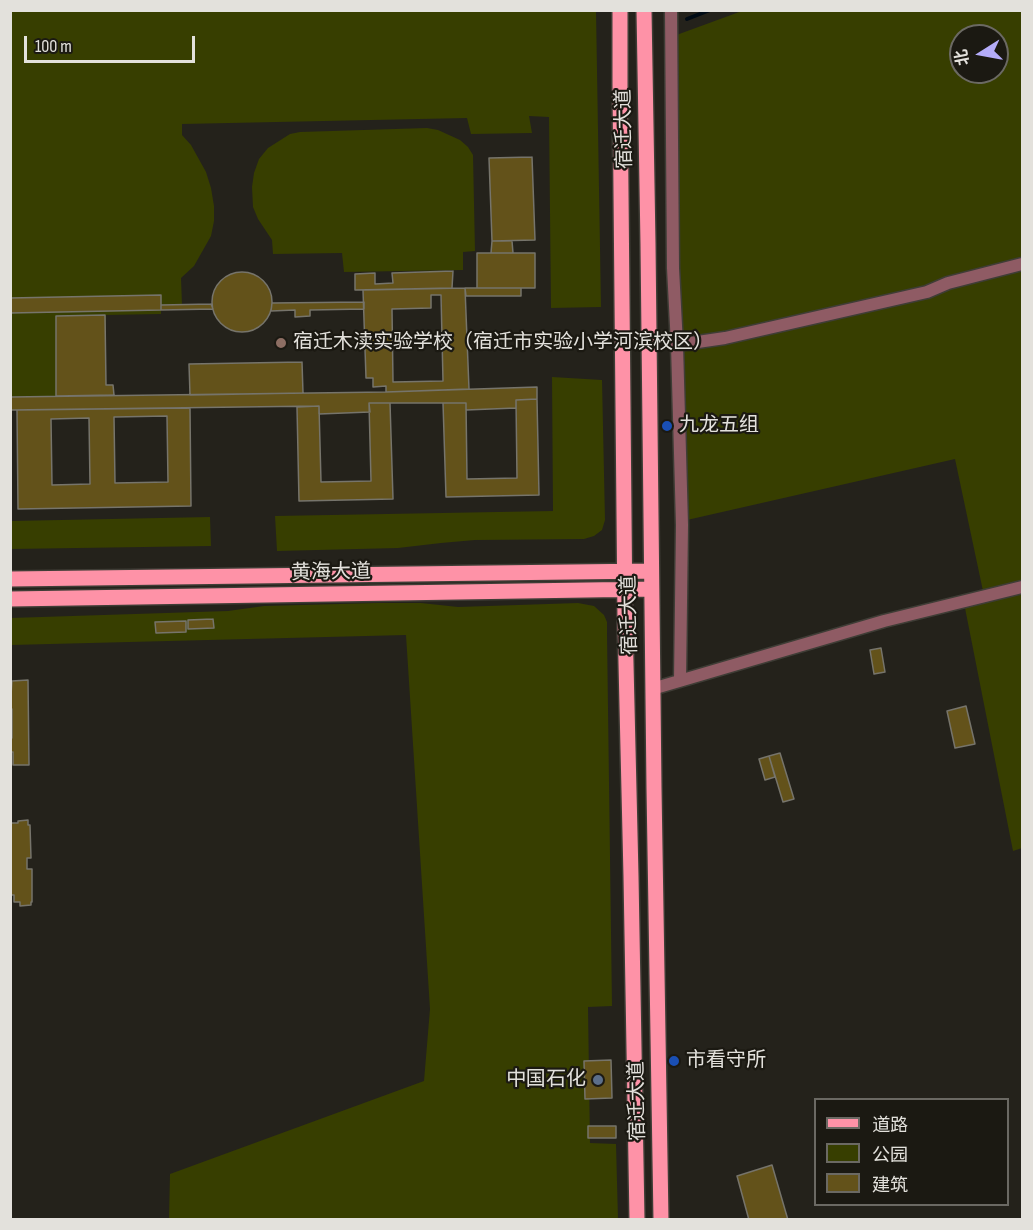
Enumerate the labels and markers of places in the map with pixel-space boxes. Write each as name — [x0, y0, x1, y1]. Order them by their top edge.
place label: 宿迁木渎实验学校（宿迁市实验小学河滨校区） — [293, 331, 713, 355]
marker: 宿迁木渎实验学校（宿迁市实验小学河滨校区） — [274, 336, 288, 350]
place label: 九龙五组 — [679, 414, 759, 438]
marker: 九龙五组 — [660, 419, 674, 433]
place label: 市看守所 — [686, 1049, 766, 1073]
marker: 市看守所 — [667, 1054, 681, 1068]
place label: 中国石化 — [506, 1068, 586, 1092]
marker: 中国石化 — [591, 1073, 605, 1087]

